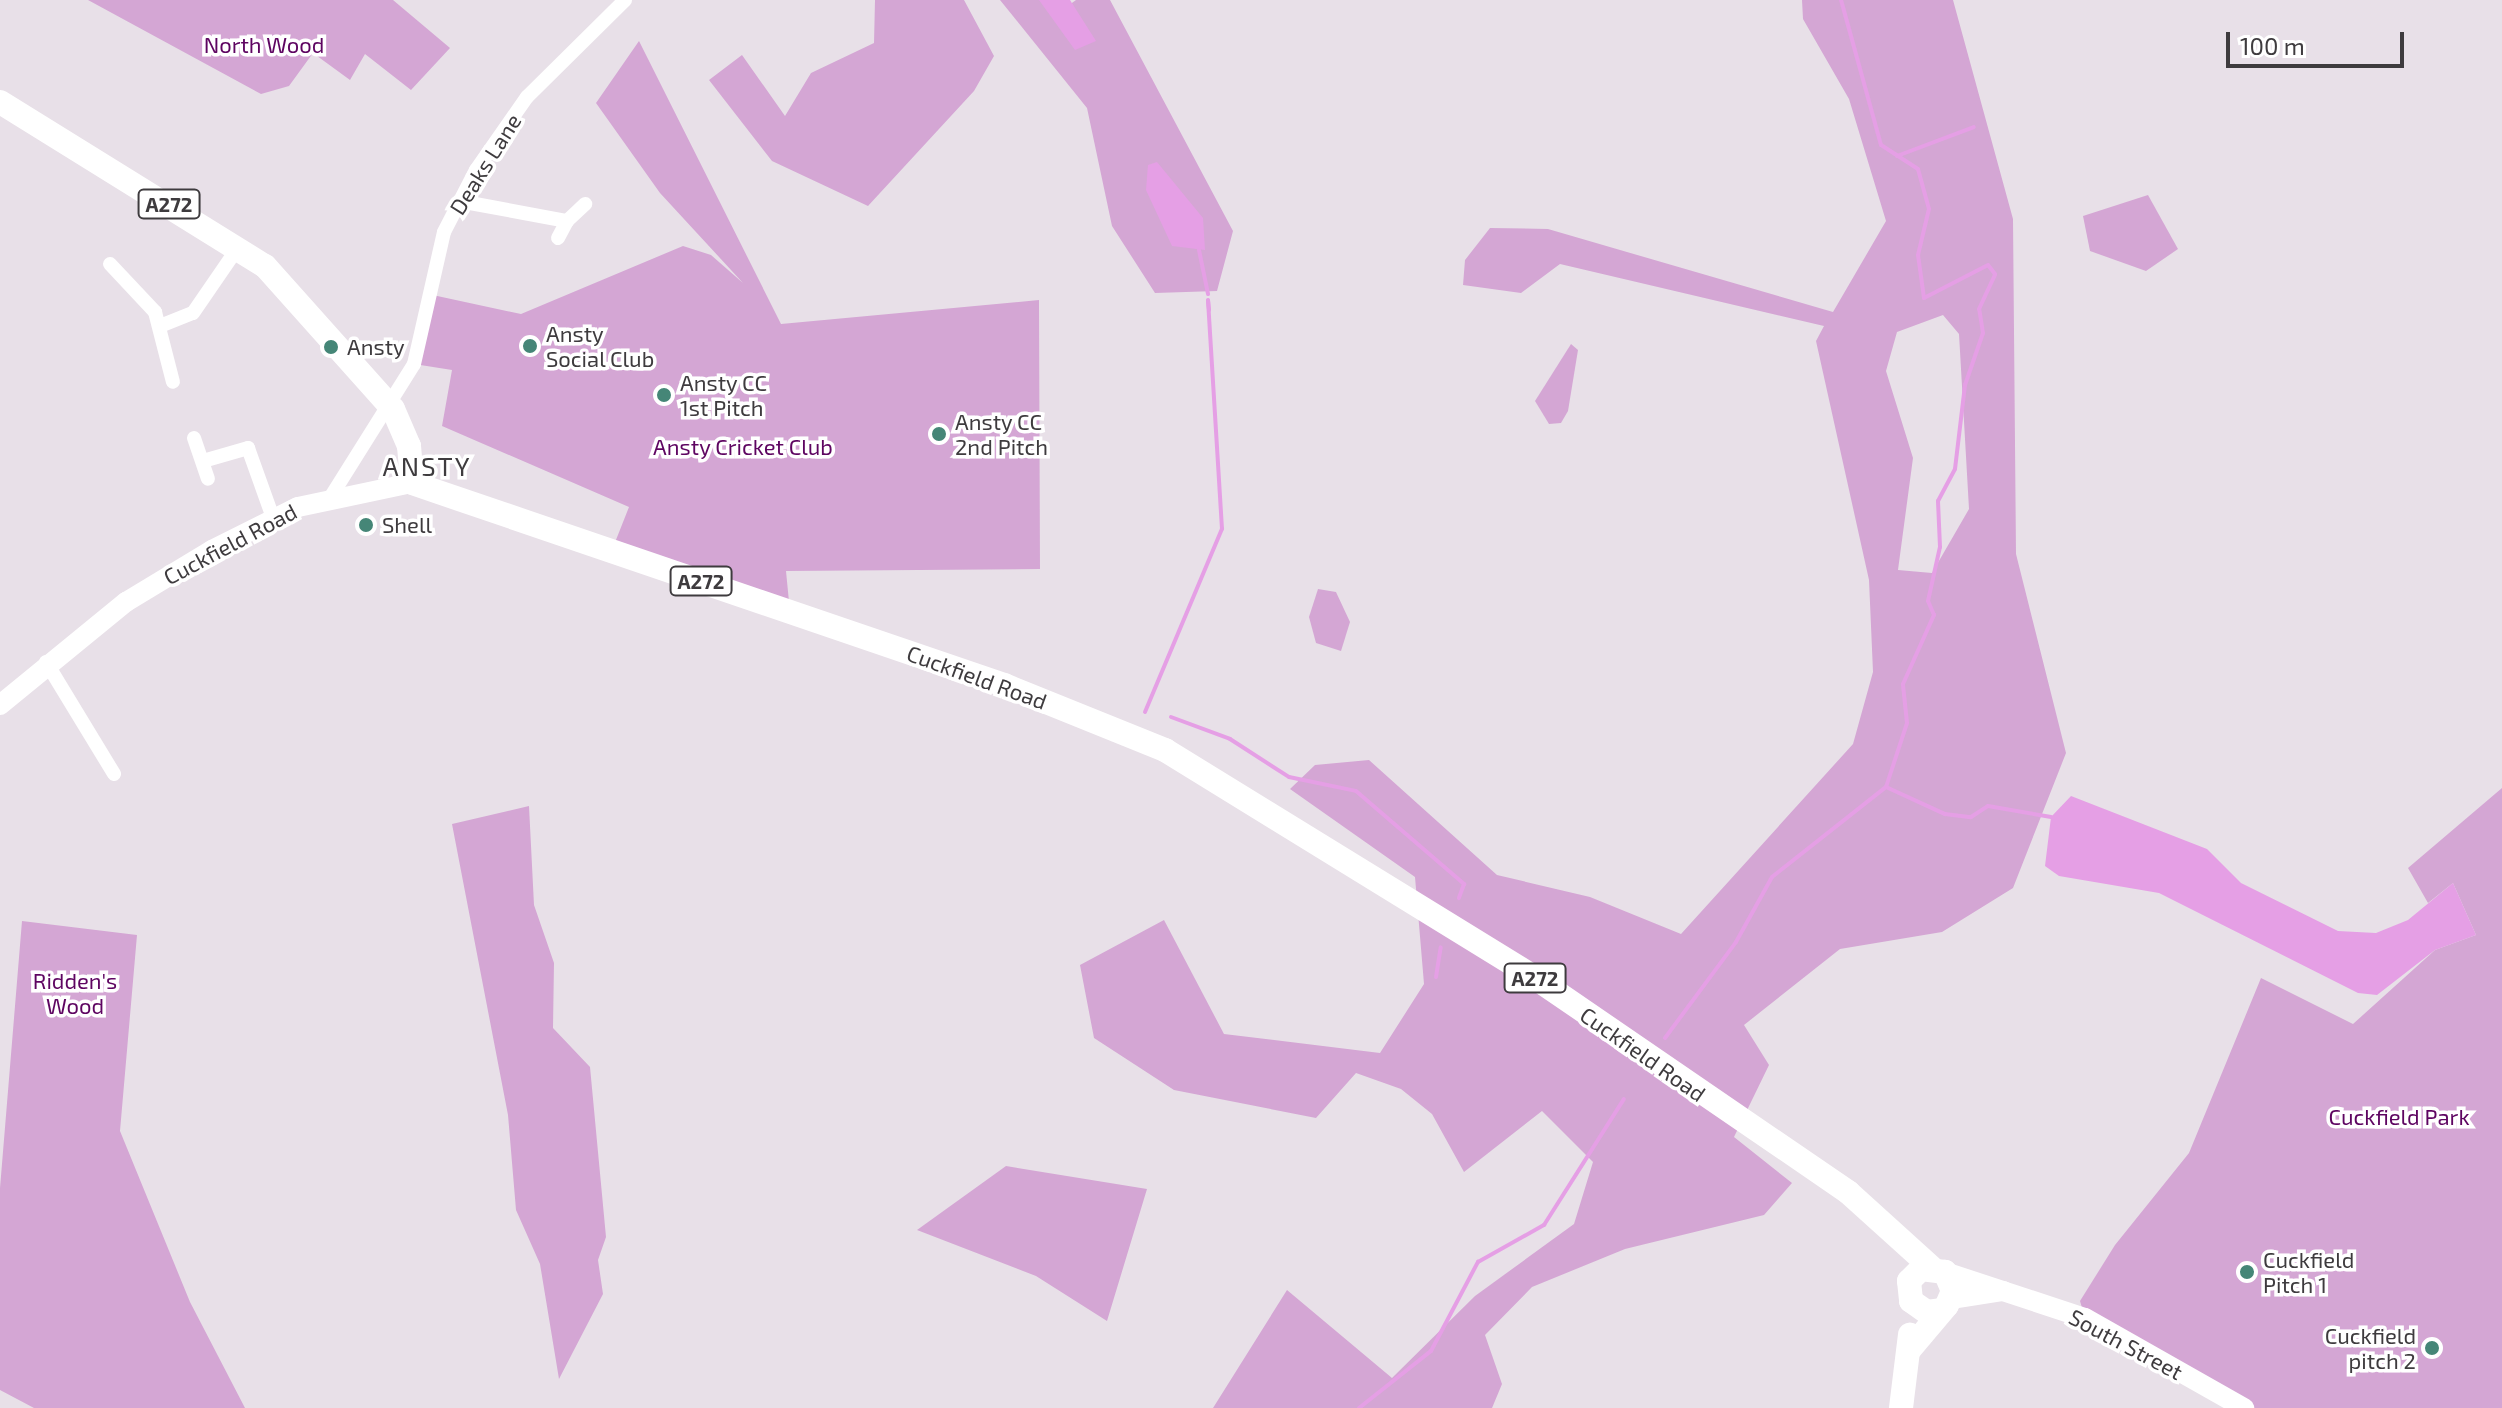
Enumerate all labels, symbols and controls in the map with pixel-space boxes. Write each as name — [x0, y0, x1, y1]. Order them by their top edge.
scale bar — [2230, 16, 2408, 66]
text: 100 m — [2240, 31, 2305, 60]
park label: North Wood — [204, 32, 324, 58]
street label: Deaks Lane — [444, 109, 526, 219]
road number: A272 — [137, 188, 201, 220]
place label: Ansty Social Club — [546, 320, 655, 372]
place label: Ansty — [347, 334, 405, 360]
marker: Ansty Social Club — [521, 337, 539, 355]
marker: Ansty — [322, 338, 340, 356]
place label: Ansty CC 1st Pitch — [680, 369, 767, 420]
marker: Ansty CC 1st Pitch — [655, 386, 673, 404]
place label: Ansty CC 2nd Pitch — [955, 408, 1048, 460]
marker: Ansty CC 2nd Pitch — [930, 425, 948, 443]
park label: Ansty Cricket Club — [653, 434, 833, 460]
district label: ANSTY — [383, 450, 471, 482]
street label: Cuckfield Road — [159, 498, 301, 590]
place label: Shell — [382, 512, 432, 538]
marker: Shell — [357, 516, 375, 534]
road number: A272 — [669, 565, 733, 597]
street label: Cuckfield Road — [903, 639, 1051, 715]
road number: A272 — [1503, 962, 1567, 994]
park label: Ridden's Wood — [33, 967, 117, 1018]
street label: Cuckfield Road — [1575, 1001, 1711, 1107]
park label: Cuckfield Park — [2328, 1104, 2470, 1130]
place label: Cuckfield Pitch 1 — [2263, 1246, 2354, 1298]
marker: Cuckfield Pitch 1 — [2238, 1263, 2256, 1281]
street label: South Street — [2065, 1303, 2187, 1385]
place label: Cuckfield pitch 2 — [2325, 1322, 2416, 1374]
marker: Cuckfield pitch 2 — [2423, 1339, 2441, 1357]

